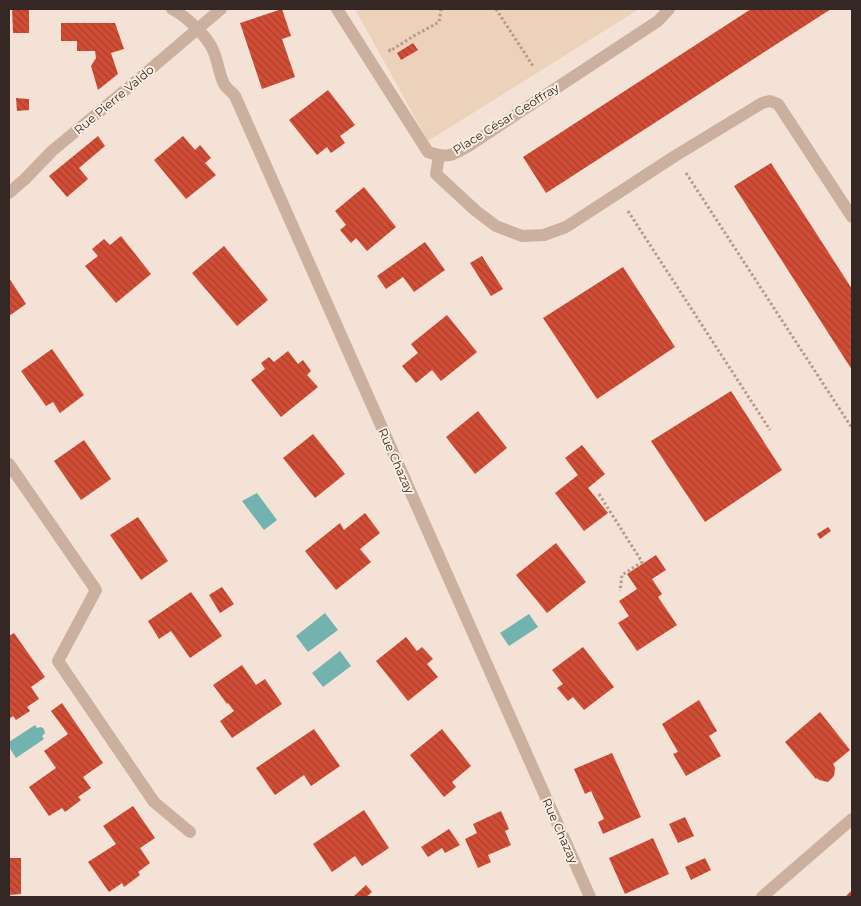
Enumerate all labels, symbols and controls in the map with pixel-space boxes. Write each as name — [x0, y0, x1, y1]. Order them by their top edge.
street label: Rue Pierre Valdo — [71, 62, 157, 137]
street label: Place César Geoffray — [450, 80, 562, 157]
street label: Rue Chazay — [375, 426, 418, 496]
street label: Rue Chazay — [539, 796, 582, 866]

